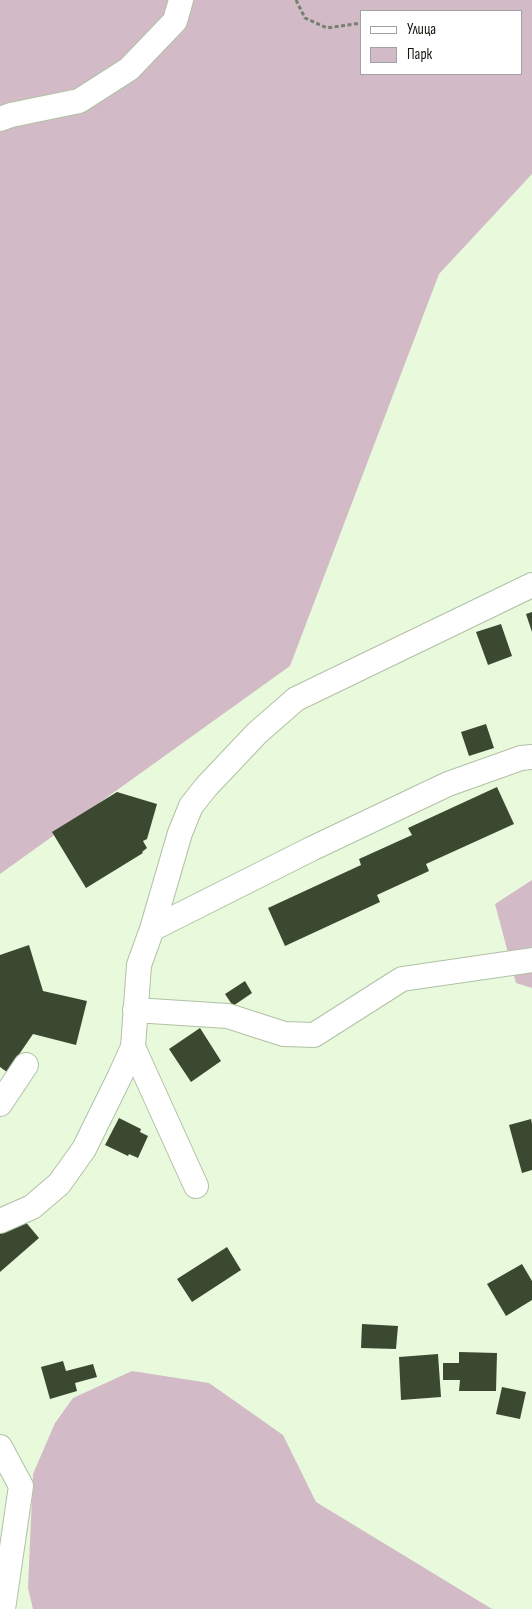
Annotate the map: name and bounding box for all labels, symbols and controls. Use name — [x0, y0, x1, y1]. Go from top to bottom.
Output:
legend — [360, 10, 522, 75]
text: Улица — [407, 20, 436, 39]
text: Парк — [407, 45, 432, 64]

